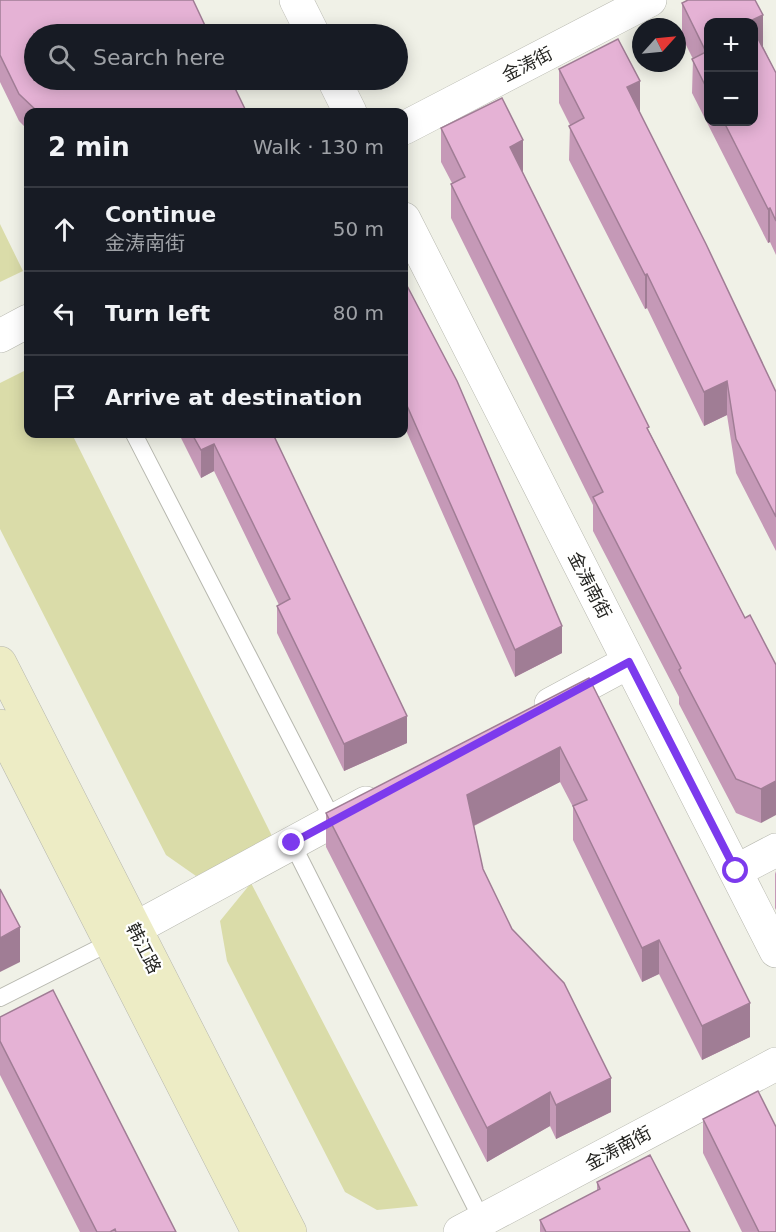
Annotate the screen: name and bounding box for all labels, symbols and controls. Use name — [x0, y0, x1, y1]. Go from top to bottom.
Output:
north arrow — [632, 18, 686, 72]
map controls — [704, 18, 758, 126]
button: + — [704, 18, 758, 72]
search box — [24, 24, 408, 90]
icon: search — [45, 41, 78, 74]
street label: 金涛街 — [498, 42, 556, 86]
text: Search here — [93, 45, 225, 70]
button: − — [704, 72, 758, 126]
text: 2 min — [48, 132, 130, 162]
text: Walk · 130 m — [253, 135, 384, 159]
text: Continue — [105, 202, 216, 227]
icon: ahead — [48, 213, 81, 246]
text: 50 m — [333, 217, 384, 241]
text: 金涛南街 — [105, 231, 185, 255]
icon: left — [48, 297, 81, 330]
text: Turn left — [105, 301, 210, 326]
text: 80 m — [333, 301, 384, 325]
icon: arrive — [48, 381, 81, 414]
text: Arrive at destination — [105, 385, 362, 410]
street label: 金涛南街 — [564, 548, 616, 622]
route end — [278, 829, 304, 855]
route start — [722, 857, 748, 883]
street label: 韩江路 — [122, 919, 166, 977]
street label: 金涛南街 — [581, 1122, 655, 1174]

